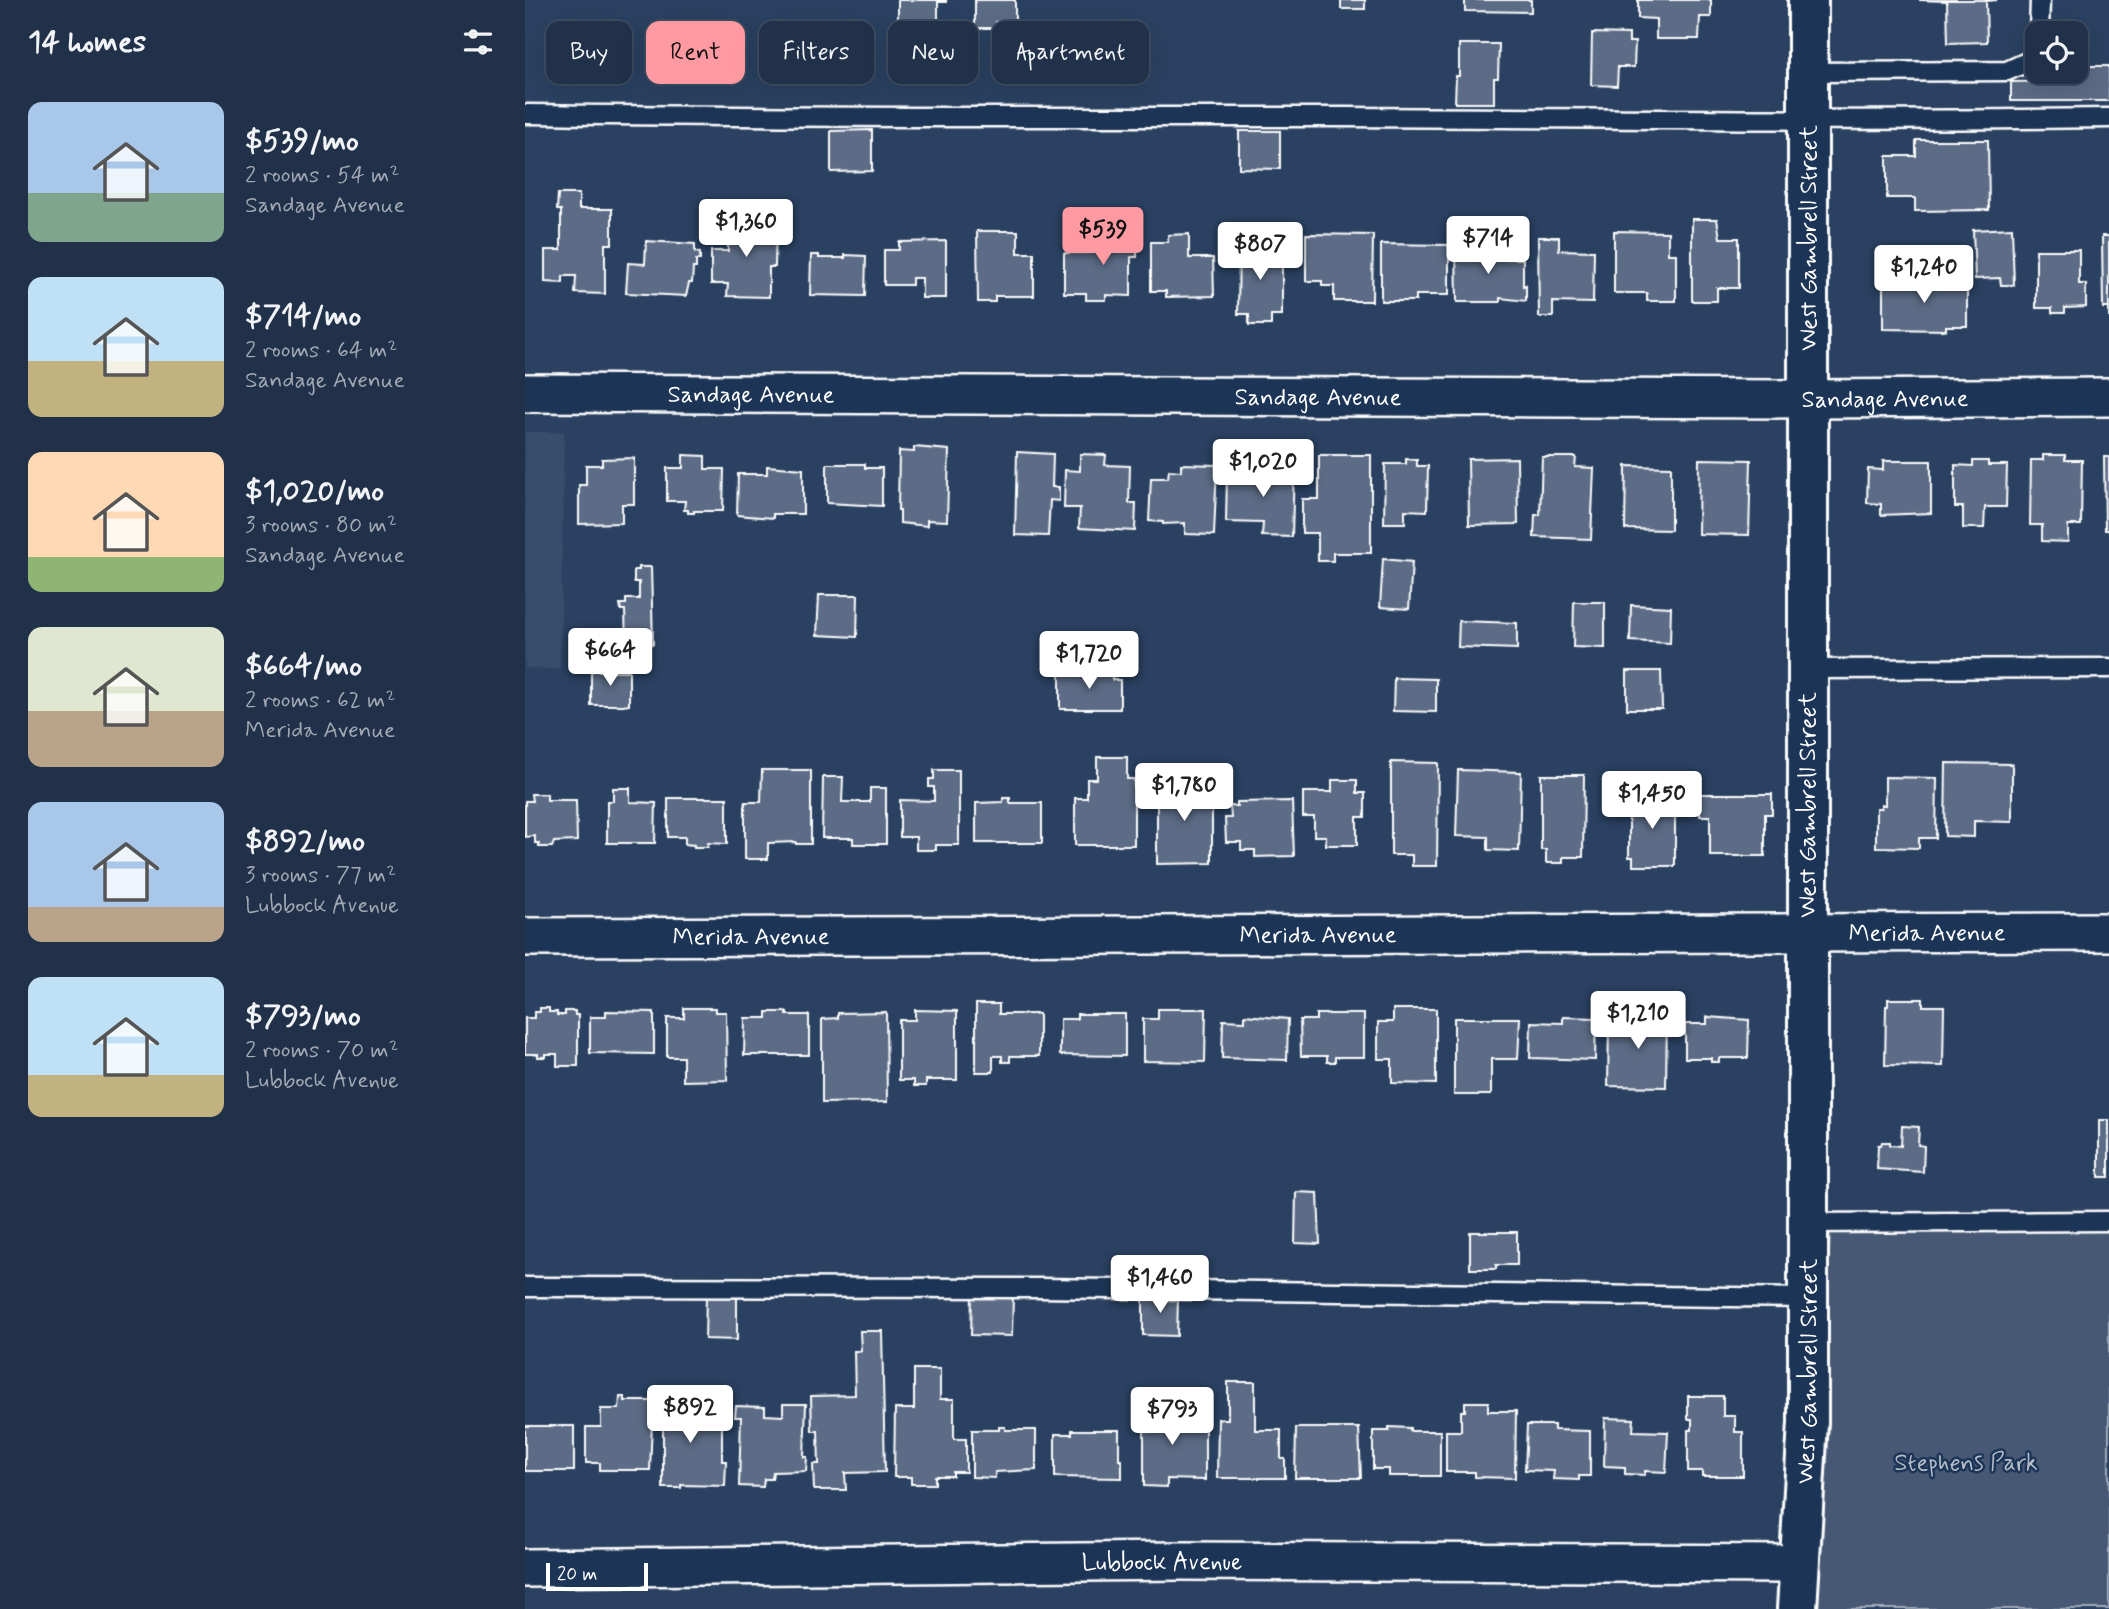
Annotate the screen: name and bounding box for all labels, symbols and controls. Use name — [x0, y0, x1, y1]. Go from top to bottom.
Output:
chip: Buy — [546, 21, 632, 84]
chip: Rent — [646, 21, 745, 84]
chip: Filters — [759, 21, 874, 84]
chip: New — [888, 21, 978, 84]
chip: Apartment — [992, 21, 1149, 84]
map controls — [2025, 21, 2088, 84]
button: locate — [2025, 21, 2088, 84]
text: 14 homes — [28, 23, 146, 62]
icon: filters — [459, 23, 497, 61]
text: $539/mo — [245, 122, 359, 161]
street label: West Gambrell Street — [1794, 125, 1825, 351]
icon: home — [84, 130, 168, 214]
text: 2 rooms · 54 m² — [245, 161, 399, 191]
text: Sandage Avenue — [245, 191, 405, 221]
pin: $1,360 — [689, 200, 803, 259]
text: $1,360 — [715, 207, 777, 237]
pin: $539 — [1062, 208, 1144, 267]
text: $539 — [1078, 215, 1128, 245]
pin: $714 — [1447, 216, 1529, 276]
pin: $807 — [1219, 222, 1301, 282]
text: $714 — [1463, 224, 1513, 254]
text: $807 — [1234, 230, 1286, 260]
pin: $1,240 — [1867, 246, 1981, 305]
text: $1,240 — [1890, 253, 1958, 283]
text: $714/mo — [245, 297, 361, 336]
icon: home — [84, 305, 168, 389]
text: 2 rooms · 64 m² — [245, 336, 397, 366]
text: Sandage Avenue — [245, 366, 405, 396]
street label: Sandage Avenue — [667, 380, 835, 411]
street label: Sandage Avenue — [1234, 382, 1402, 414]
street label: Sandage Avenue — [1801, 384, 1969, 416]
pin: $1,020 — [1206, 440, 1320, 499]
text: $1,020 — [1229, 447, 1297, 477]
text: $1,020/mo — [245, 472, 384, 511]
icon: home — [84, 480, 168, 564]
text: 3 rooms · 80 m² — [245, 511, 397, 541]
text: Sandage Avenue — [245, 541, 405, 571]
pin: $664 — [569, 628, 651, 688]
pin: $1,720 — [1032, 632, 1146, 691]
text: $664 — [584, 636, 636, 666]
text: $1,720 — [1056, 639, 1122, 669]
text: $664/mo — [245, 647, 362, 686]
icon: home — [84, 655, 168, 739]
text: 2 rooms · 62 m² — [245, 686, 396, 716]
street label: West Gambrell Street — [1793, 692, 1824, 918]
text: Merida Avenue — [245, 716, 395, 746]
pin: $1,780 — [1127, 764, 1241, 823]
text: $1,780 — [1151, 771, 1217, 801]
pin: $1,450 — [1595, 772, 1709, 831]
text: $1,450 — [1618, 779, 1686, 809]
text: $892/mo — [245, 822, 365, 861]
icon: home — [84, 830, 168, 914]
text: 3 rooms · 77 m² — [245, 861, 396, 891]
text: Lubbock Avenue — [245, 891, 399, 921]
street label: Merida Avenue — [1848, 918, 2006, 950]
street label: Merida Avenue — [1239, 920, 1397, 952]
street label: Merida Avenue — [672, 922, 830, 954]
pin: $1,210 — [1581, 992, 1695, 1051]
text: $793/mo — [245, 997, 361, 1036]
text: $1,210 — [1607, 999, 1669, 1029]
icon: home — [84, 1005, 168, 1089]
text: 2 rooms · 70 m² — [245, 1036, 399, 1066]
text: Lubbock Avenue — [245, 1066, 399, 1096]
pin: $1,460 — [1103, 1256, 1217, 1315]
street label: West Gambrell Street — [1790, 1259, 1825, 1485]
text: $1,460 — [1127, 1263, 1193, 1293]
pin: $892 — [649, 1386, 731, 1445]
pin: $793 — [1131, 1388, 1213, 1447]
text: $892 — [663, 1393, 717, 1423]
text: $793 — [1147, 1395, 1197, 1425]
park label: Stephens Park — [1894, 1448, 2038, 1479]
street label: Lubbock Avenue — [1081, 1547, 1242, 1579]
scale bar — [546, 1560, 647, 1592]
text: 20 m — [557, 1562, 597, 1587]

